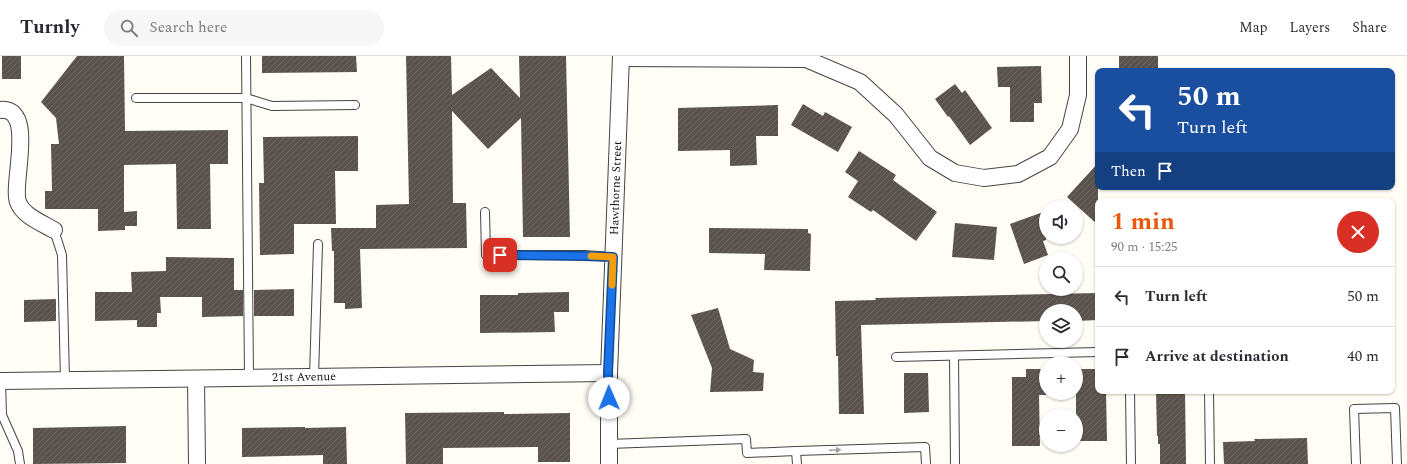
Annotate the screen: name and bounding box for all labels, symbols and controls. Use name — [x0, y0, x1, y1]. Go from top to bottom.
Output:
search box — [104, 10, 384, 46]
text: Turnly — [20, 13, 80, 42]
text: Search here — [150, 16, 227, 39]
icon: search — [118, 17, 140, 39]
text: Map — [1239, 17, 1268, 38]
text: Layers — [1290, 17, 1330, 38]
text: Share — [1352, 17, 1387, 38]
text: 50 m — [1177, 75, 1241, 118]
icon: left — [1111, 84, 1163, 136]
text: Turn left — [1177, 114, 1248, 141]
street label: Hawthorne Street — [605, 141, 627, 235]
text: Then — [1111, 160, 1146, 183]
icon: arrive — [1154, 160, 1176, 182]
map controls — [1039, 200, 1083, 452]
button: sound — [1039, 200, 1083, 244]
text: 1 min — [1111, 204, 1175, 240]
button: close — [1337, 211, 1379, 253]
text: 90 m · 15:25 — [1111, 237, 1177, 257]
pin — [483, 238, 517, 272]
icon: arrive — [489, 244, 511, 266]
button: search — [1039, 252, 1083, 296]
text: Turn left — [1145, 285, 1207, 308]
text: 50 m — [1347, 285, 1379, 308]
icon: left — [1111, 286, 1133, 308]
button: layers — [1039, 304, 1083, 348]
text: Arrive at destination — [1145, 345, 1289, 368]
text: 40 m — [1347, 345, 1379, 368]
icon: arrive — [1111, 346, 1133, 368]
button: + — [1039, 356, 1083, 400]
street label: 21st Avenue — [272, 367, 336, 387]
position arrow — [588, 377, 630, 419]
button: − — [1039, 408, 1083, 452]
one-way arrow — [829, 447, 842, 453]

